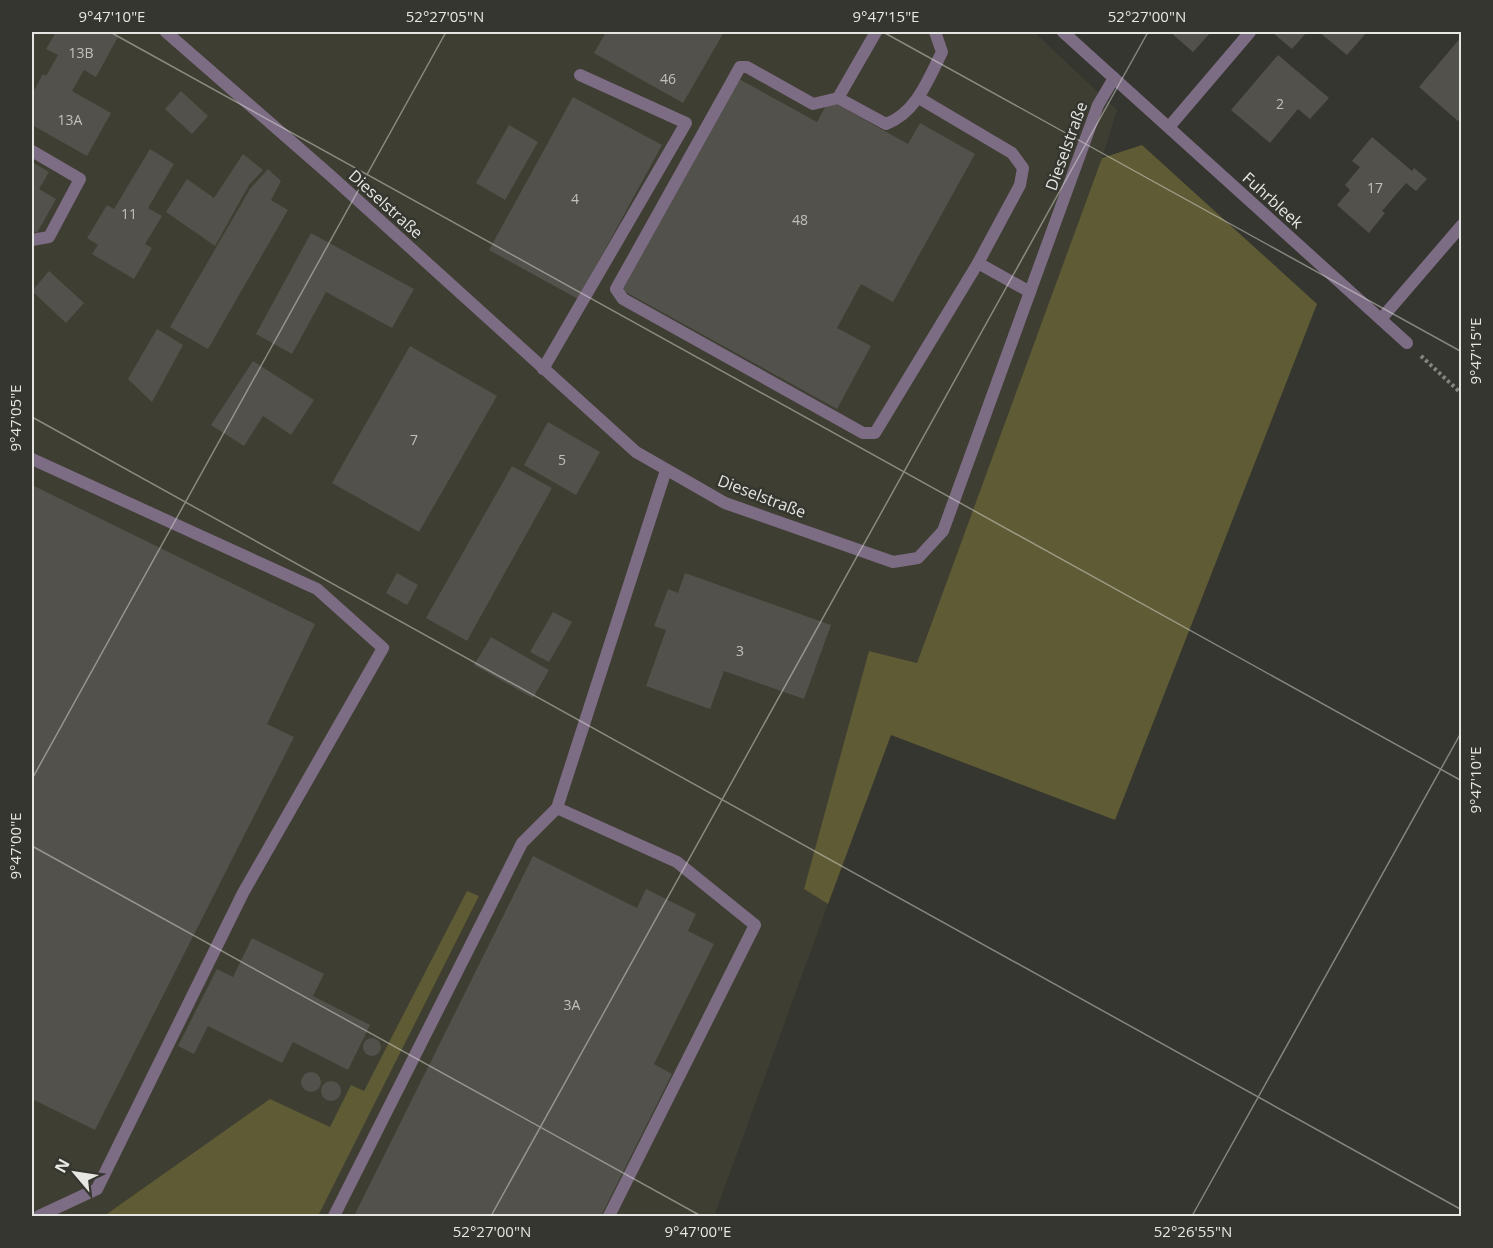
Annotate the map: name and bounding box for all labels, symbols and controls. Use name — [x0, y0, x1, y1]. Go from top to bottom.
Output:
text: 9°47'10"E — [79, 6, 145, 26]
text: 52°27'05"N — [406, 6, 484, 26]
text: 9°47'15"E — [853, 6, 919, 26]
text: 52°27'00"N — [1108, 6, 1186, 26]
house number: 13B — [68, 43, 94, 62]
house number: 46 — [660, 69, 676, 88]
house number: 2 — [1276, 94, 1284, 113]
street label: Dieselstraße — [1040, 99, 1092, 193]
house number: 13A — [58, 110, 83, 129]
street label: Dieselstraße — [344, 165, 428, 243]
street label: Fuhrbleek — [1238, 167, 1309, 234]
house number: 17 — [1367, 178, 1383, 197]
house number: 4 — [571, 189, 579, 208]
house number: 11 — [121, 204, 137, 223]
house number: 48 — [792, 210, 808, 229]
text: 9°47'15"E — [1465, 318, 1485, 384]
text: 9°47'05"E — [5, 385, 25, 451]
house number: 7 — [410, 430, 418, 449]
house number: 5 — [558, 450, 566, 469]
street label: Dieselstraße — [715, 469, 809, 523]
house number: 3 — [736, 641, 744, 660]
text: 9°47'10"E — [1465, 747, 1485, 813]
text: 9°47'00"E — [5, 813, 25, 879]
house number: 3A — [564, 995, 581, 1014]
north arrow — [45, 1143, 105, 1203]
text: N — [49, 1155, 75, 1177]
text: 52°27'00"N — [453, 1221, 531, 1241]
text: 9°47'00"E — [665, 1221, 731, 1241]
text: 52°26'55"N — [1154, 1221, 1232, 1241]

